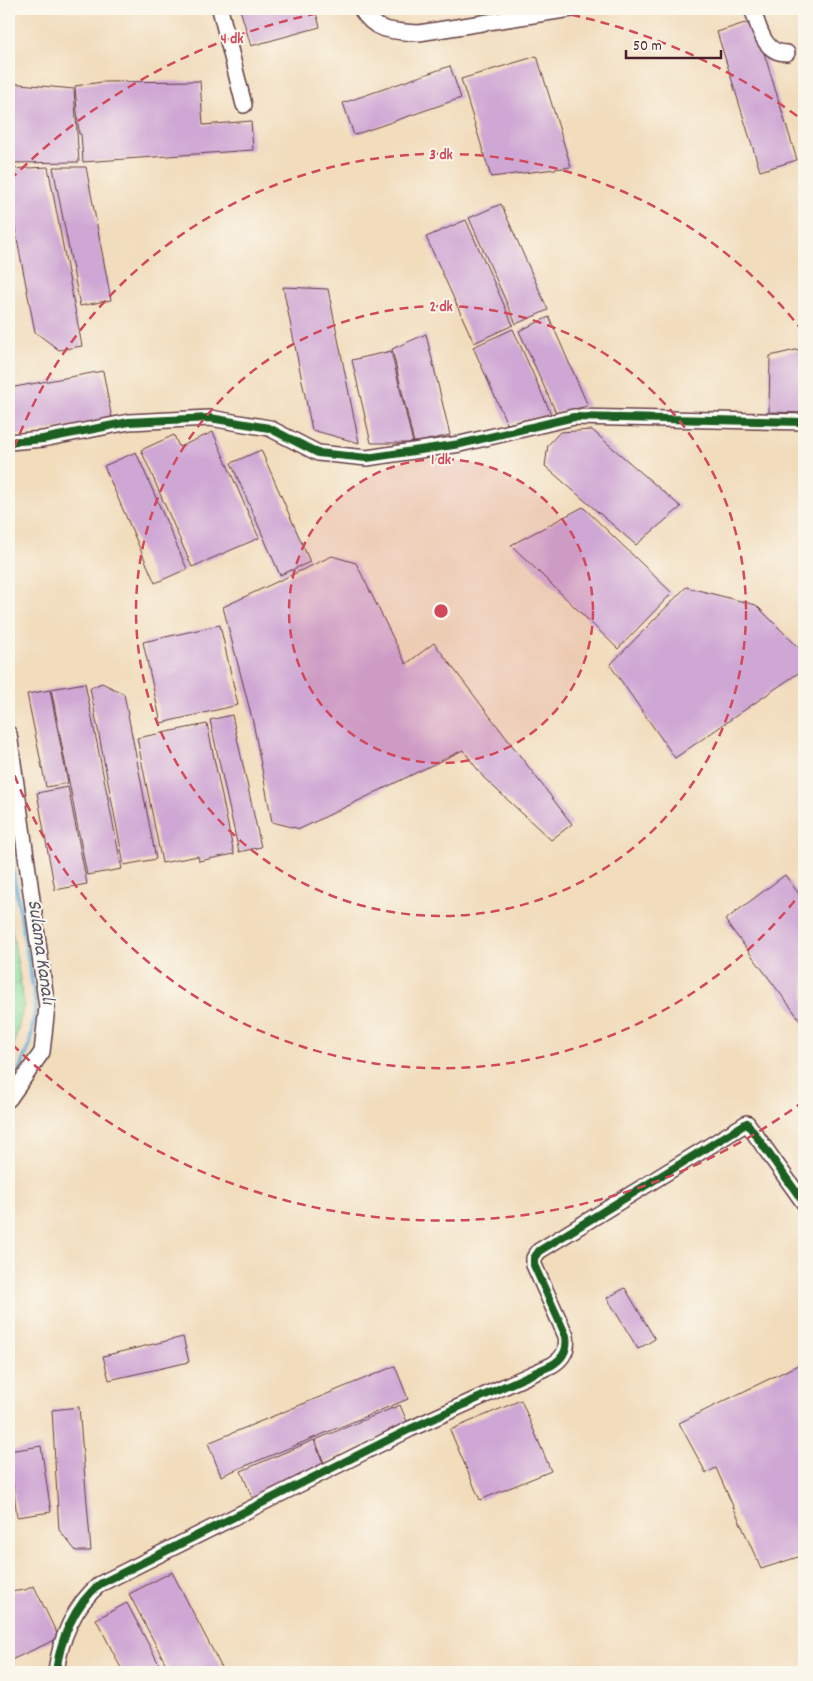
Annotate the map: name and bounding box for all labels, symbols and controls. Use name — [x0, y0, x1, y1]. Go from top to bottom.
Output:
scale bar — [626, 28, 720, 60]
text: 4 dk — [221, 29, 243, 51]
text: 50 m — [633, 36, 662, 58]
text: 3 dk — [429, 145, 453, 167]
text: 2 dk — [429, 297, 453, 319]
text: 1 dk — [431, 450, 451, 472]
centre of rings — [432, 602, 450, 620]
water label: Sulama Kanalı — [19, 898, 61, 1007]

